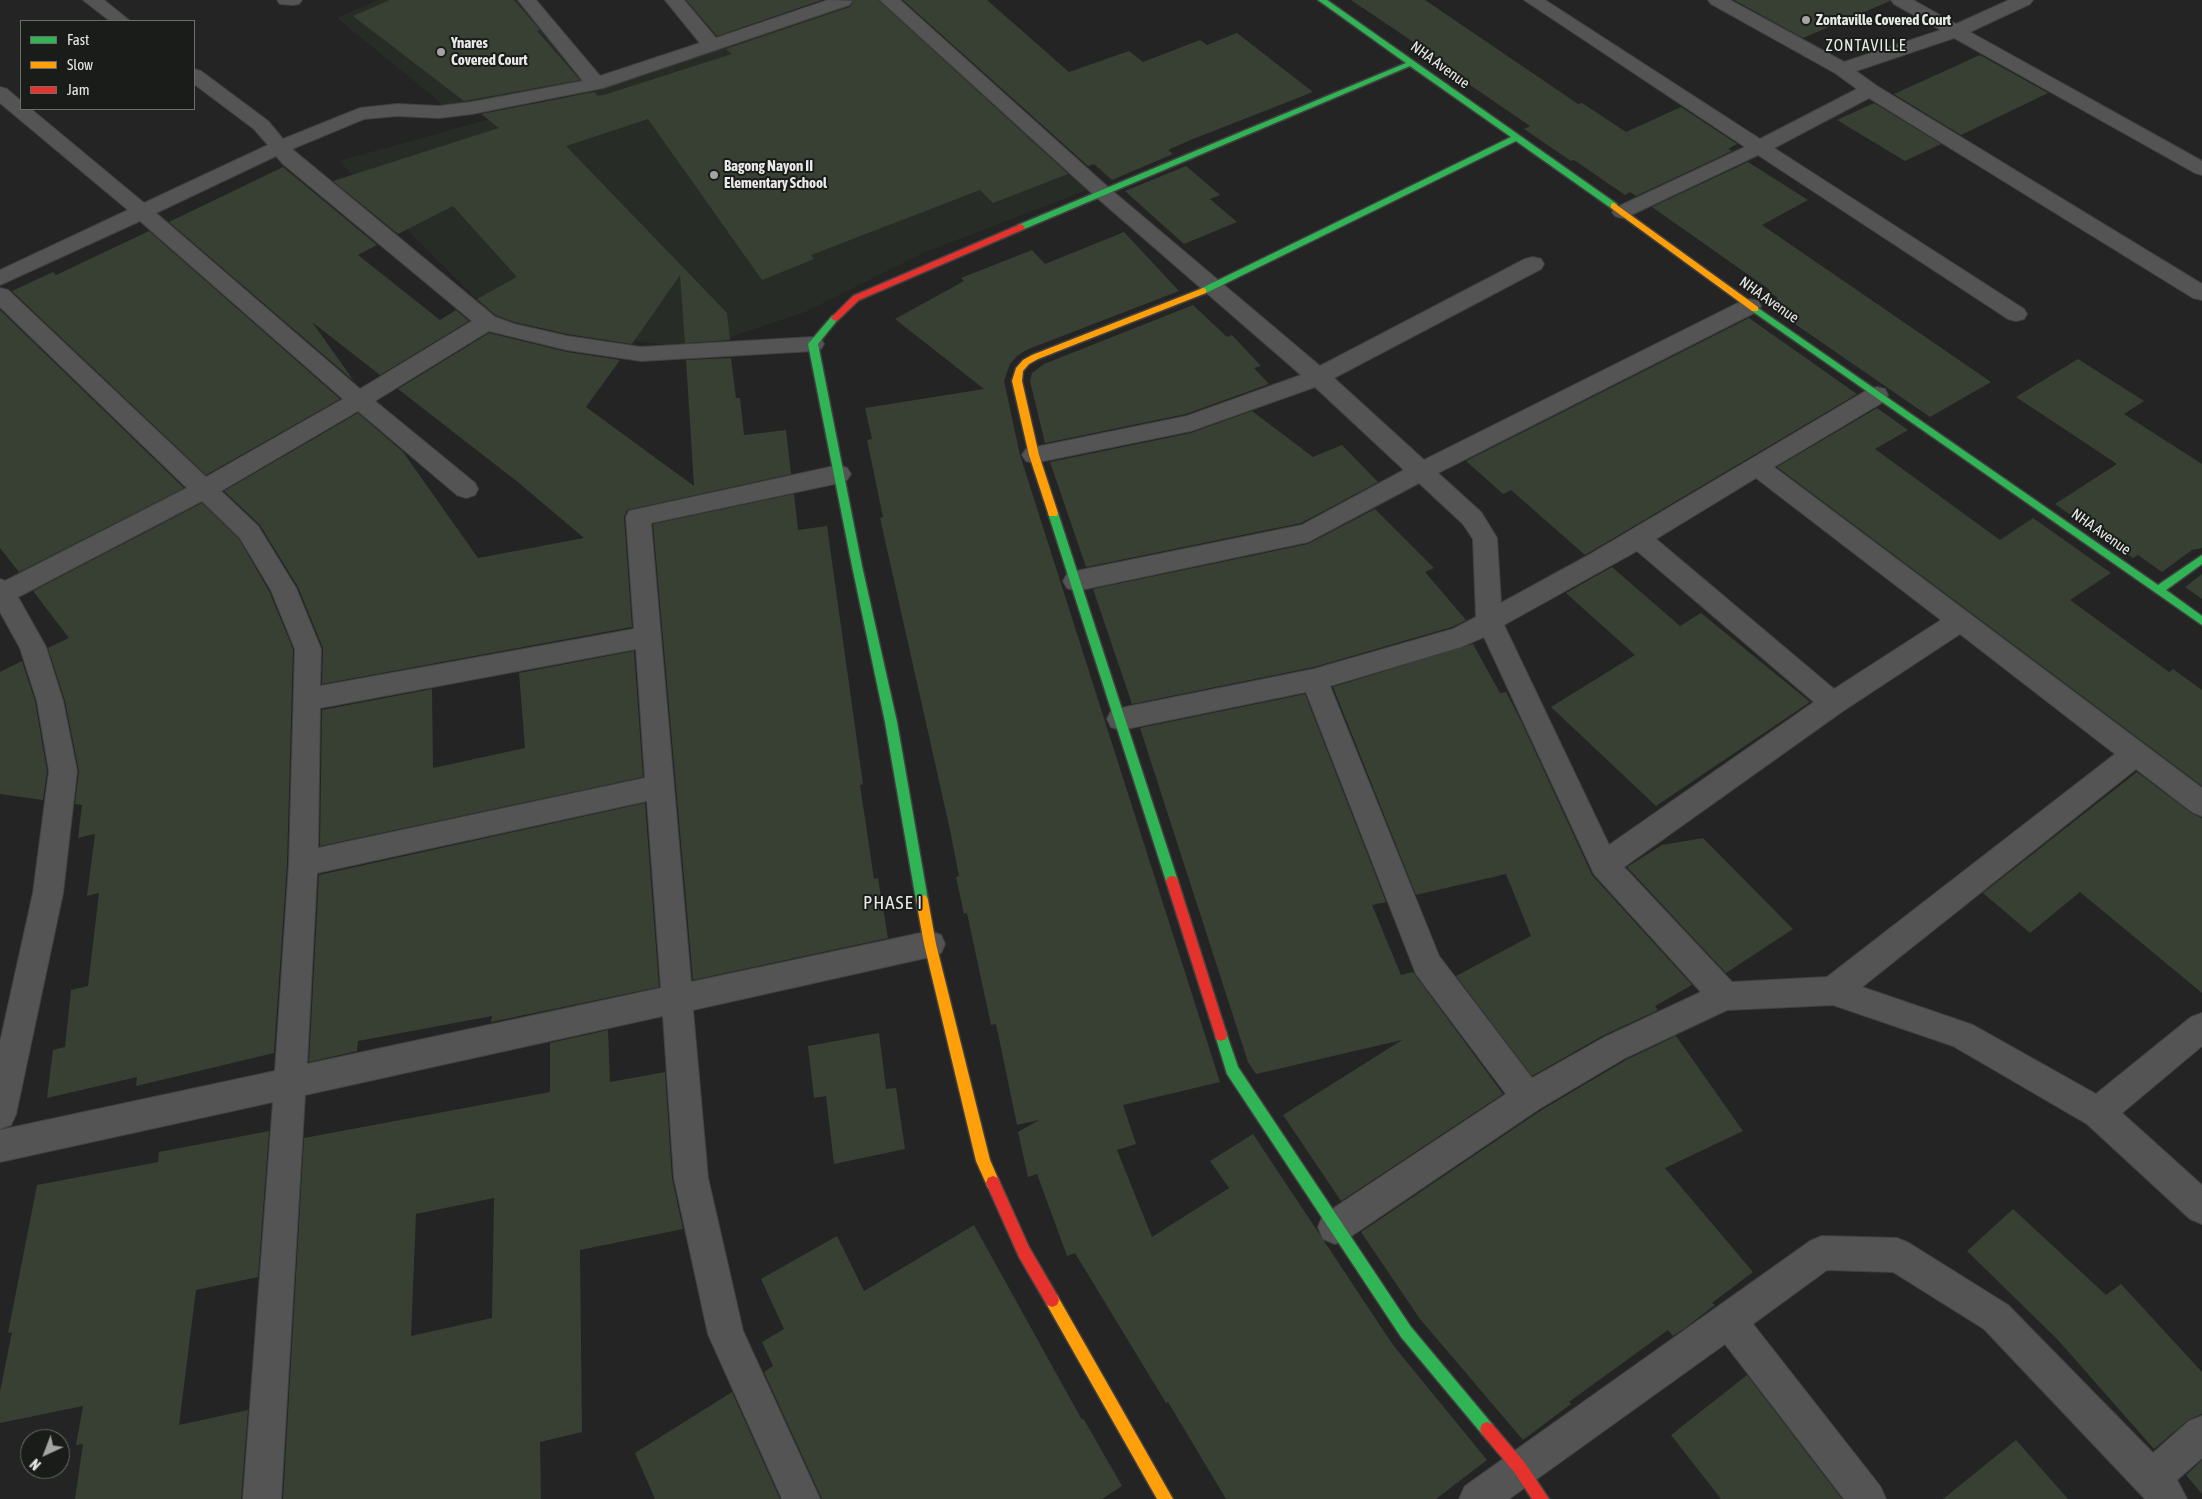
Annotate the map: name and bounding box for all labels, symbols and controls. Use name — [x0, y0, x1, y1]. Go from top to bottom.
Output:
place label: Zontaville Covered Court — [1816, 11, 1951, 29]
marker: Zontaville Covered Court — [1800, 14, 1812, 26]
legend — [20, 20, 195, 110]
text: Fast — [67, 31, 89, 48]
place label: Ynares Covered Court — [451, 34, 527, 69]
district label: ZONTAVILLE — [1824, 36, 1908, 56]
street label: NHA Avenue — [1407, 38, 1473, 92]
marker: Ynares Covered Court — [435, 46, 447, 58]
text: Slow — [67, 56, 93, 73]
text: Jam — [67, 81, 90, 98]
place label: Bagong Nayon II Elementary School — [724, 157, 827, 192]
marker: Bagong Nayon II Elementary School — [708, 169, 720, 181]
street label: NHA Avenue — [1736, 273, 1802, 327]
street label: NHA Avenue — [2068, 505, 2134, 559]
district label: PHASE I — [862, 892, 924, 914]
north arrow — [20, 1429, 70, 1479]
text: N — [27, 1456, 44, 1473]

